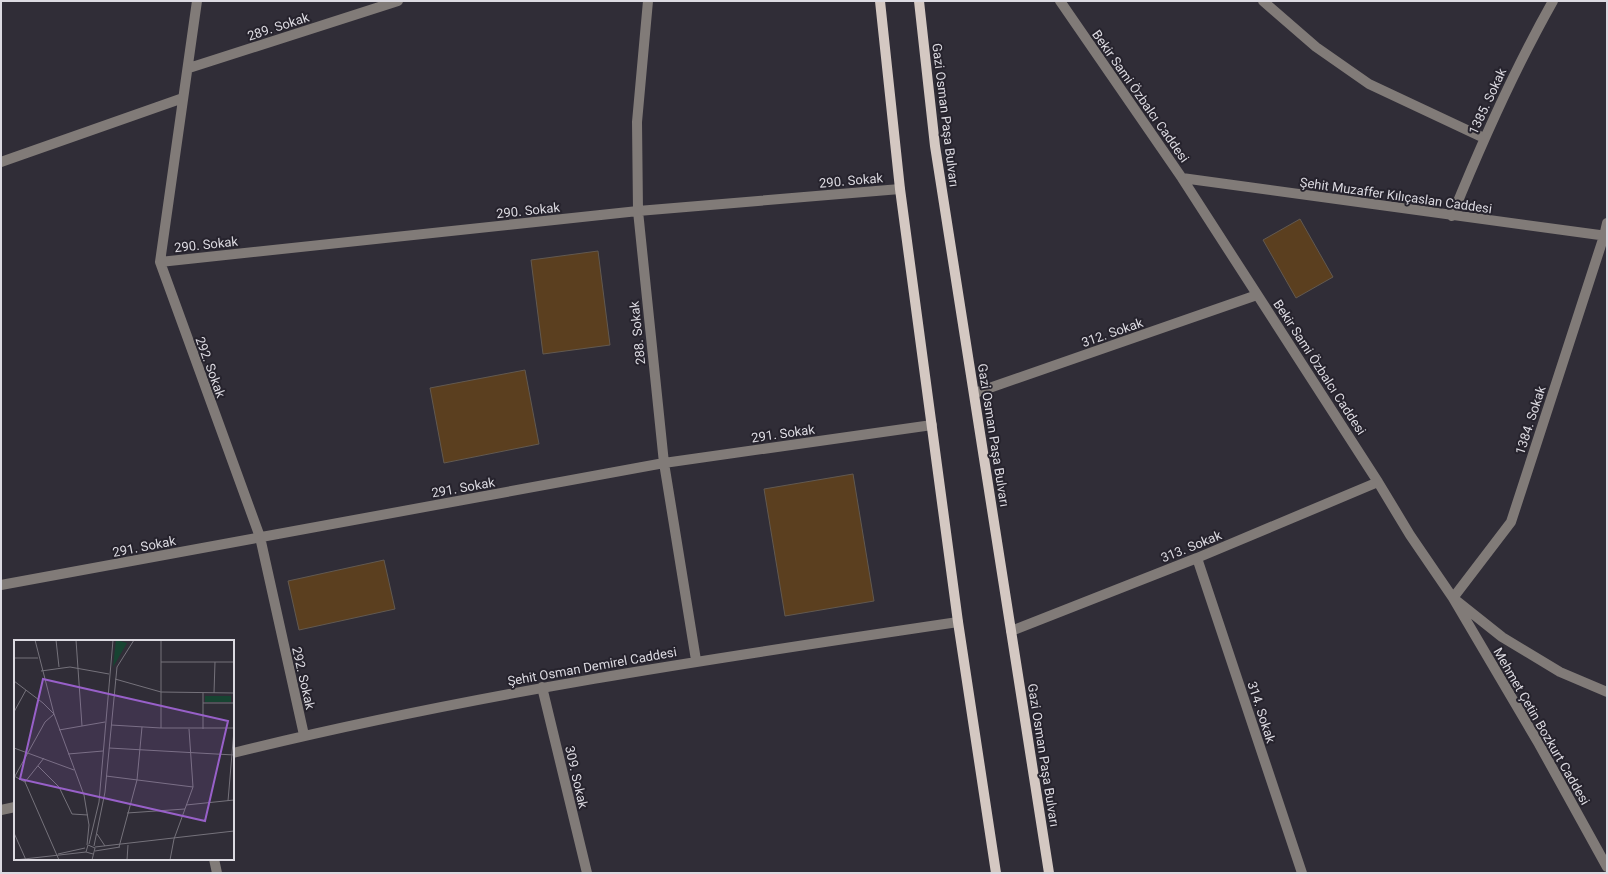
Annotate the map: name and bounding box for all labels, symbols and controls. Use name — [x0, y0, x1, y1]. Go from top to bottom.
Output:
street label: 289. Sokak — [245, 9, 311, 43]
street label: Bekir Sami Özbalcı Caddesi — [1089, 27, 1192, 165]
street label: Gazi Osman Paşa Bulvarı — [929, 42, 962, 188]
street label: 1385. Sokak — [1466, 65, 1509, 137]
street label: 290. Sokak — [819, 170, 884, 191]
street label: Şehit Muzaffer Kılıçaslan Caddesi — [1299, 175, 1493, 216]
street label: 290. Sokak — [495, 200, 561, 221]
street label: 290. Sokak — [173, 234, 239, 255]
street label: Bekir Sami Özbalcı Caddesi — [1270, 297, 1369, 438]
street label: 288. Sokak — [627, 300, 648, 366]
street label: 312. Sokak — [1079, 315, 1145, 350]
street label: 292. Sokak — [193, 335, 229, 400]
street label: Gazi Osman Paşa Bulvarı — [975, 362, 1012, 508]
street label: 1384. Sokak — [1512, 384, 1549, 456]
street label: 291. Sokak — [750, 422, 816, 445]
street label: 291. Sokak — [430, 474, 496, 500]
street label: 313. Sokak — [1159, 527, 1224, 565]
street label: 291. Sokak — [111, 533, 177, 560]
inset map — [14, 640, 234, 860]
street label: Şehit Osman Demirel Caddesi — [506, 644, 678, 689]
street label: 292. Sokak — [289, 645, 318, 711]
street label: Mehmet Çetin Bozkurt Caddesi — [1490, 645, 1593, 808]
street label: 314. Sokak — [1245, 679, 1279, 745]
street label: Gazi Osman Paşa Bulvarı — [1025, 682, 1062, 828]
street label: 309. Sokak — [562, 744, 591, 810]

